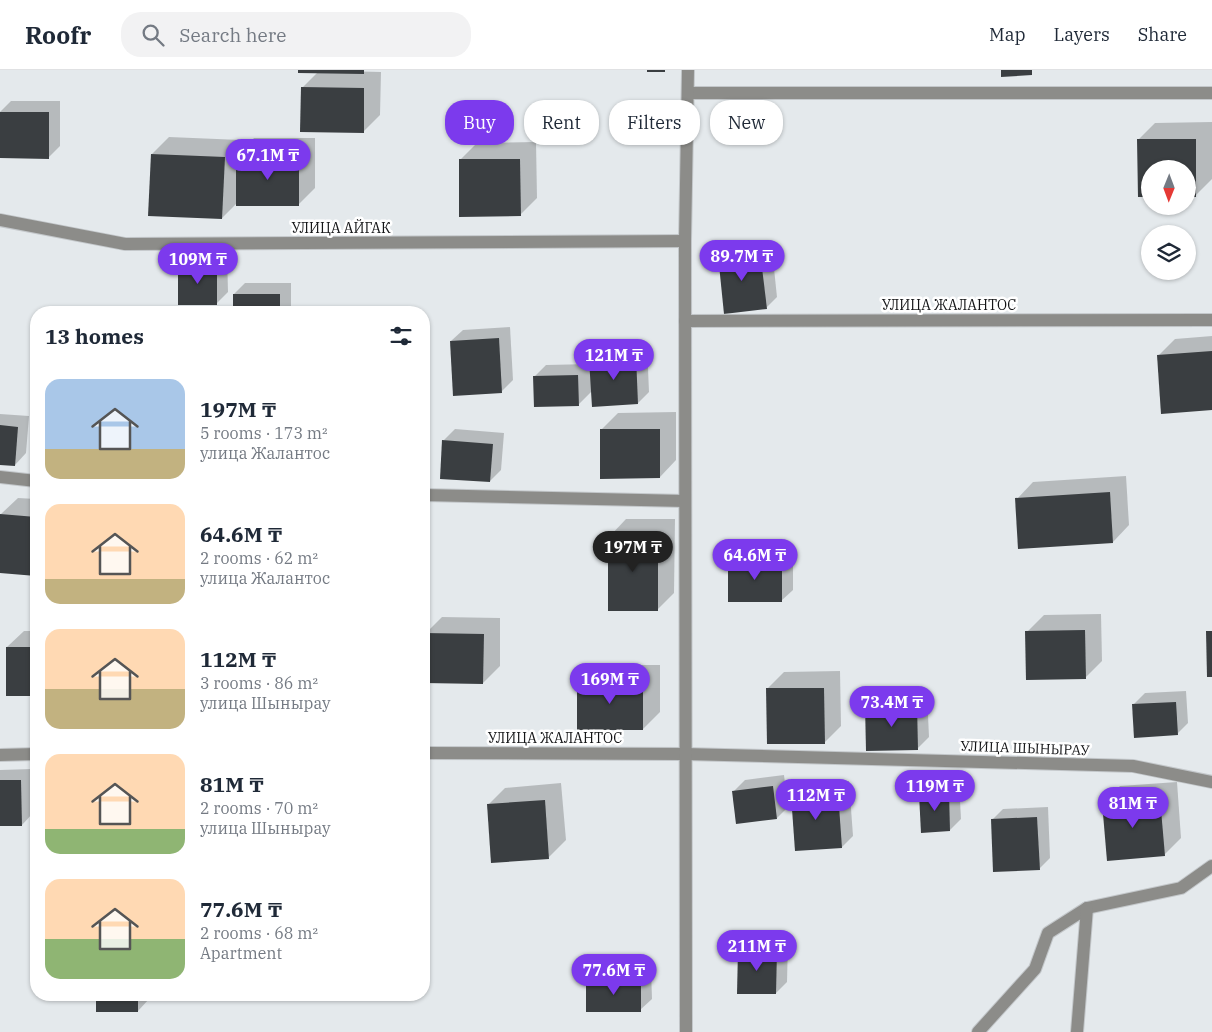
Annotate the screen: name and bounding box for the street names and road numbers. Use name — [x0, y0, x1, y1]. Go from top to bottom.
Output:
street label: УЛИЦА АЙГАК — [291, 219, 391, 237]
street label: УЛИЦА ЖАЛАНТОС — [882, 296, 1016, 314]
street label: УЛИЦА ЖАЛАНТОС — [488, 729, 622, 747]
street label: УЛИЦА ШЫНЫРАУ — [960, 737, 1091, 759]

